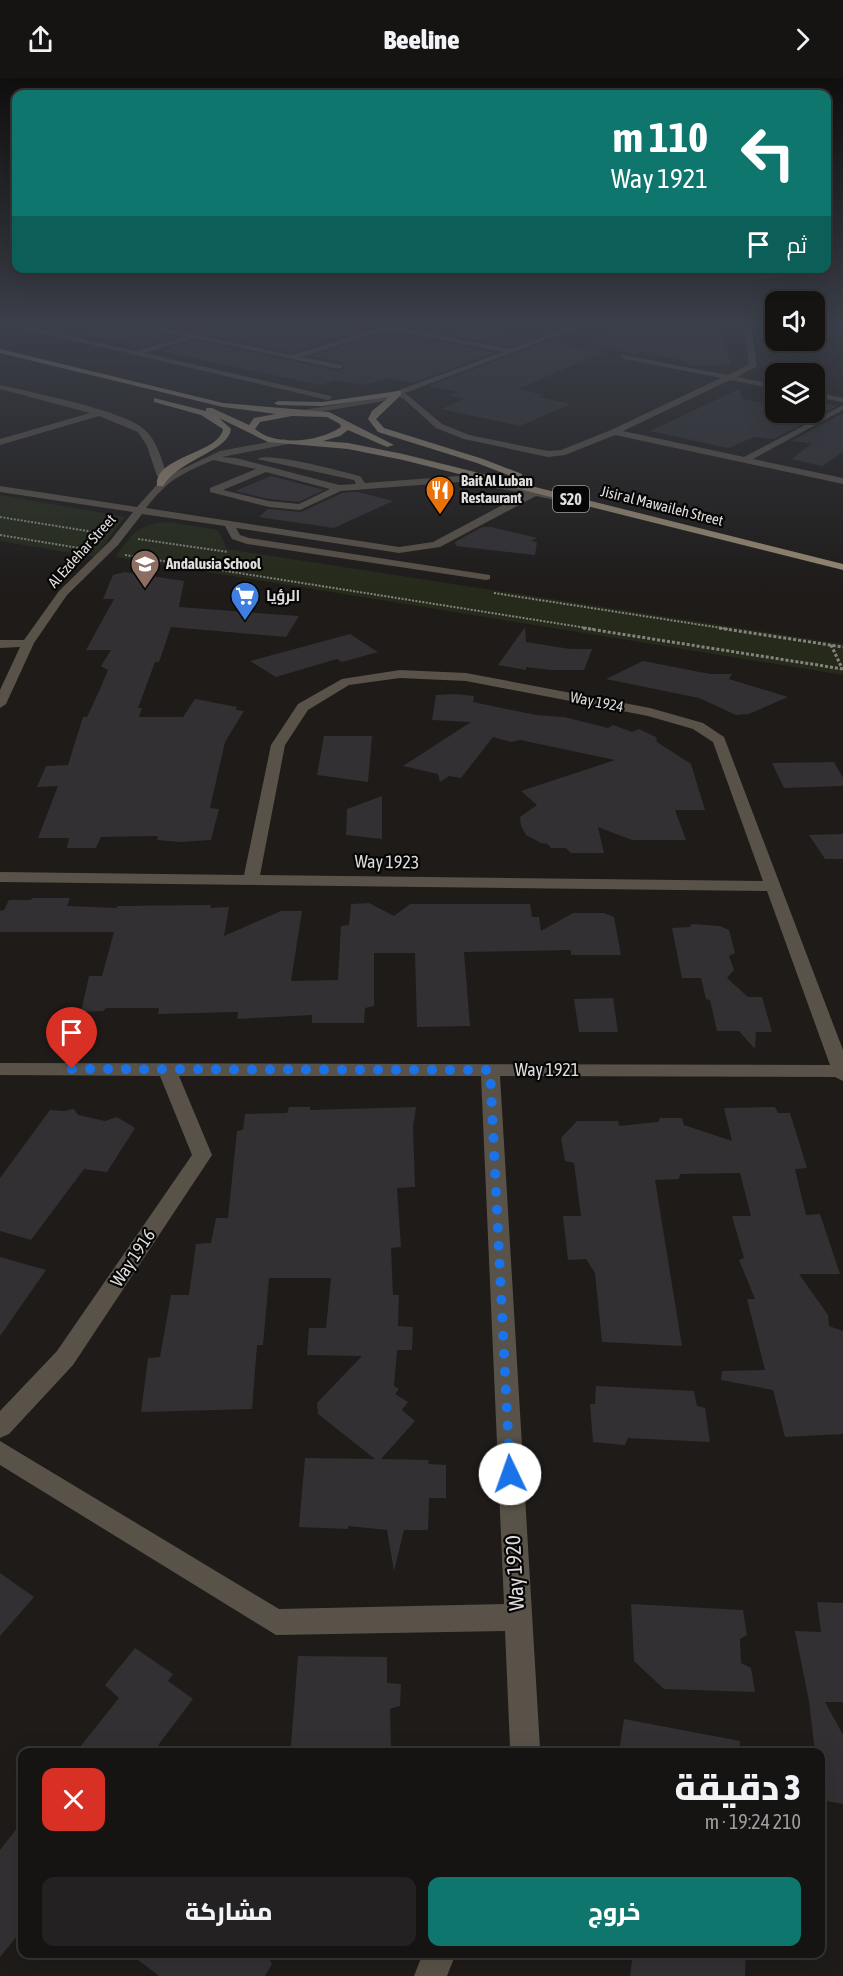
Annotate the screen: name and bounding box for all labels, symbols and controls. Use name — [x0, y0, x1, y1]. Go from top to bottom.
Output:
icon: share — [24, 23, 57, 56]
icon: forward — [786, 23, 819, 56]
text: Beeline — [384, 24, 459, 55]
text: 110 m — [613, 113, 708, 161]
icon: left — [729, 114, 807, 192]
text: Way 1921 — [611, 163, 708, 194]
icon: arrive — [742, 228, 775, 261]
text: ثم — [787, 232, 807, 258]
map controls — [765, 291, 825, 423]
button: sound — [765, 291, 825, 351]
button: layers — [765, 363, 825, 423]
place label: Bait Al Luban Restaurant — [461, 472, 533, 506]
restaurant icon: Bait Al Luban Restaurant — [424, 474, 456, 516]
street label: Jisir al Mawaileh Street — [599, 482, 725, 529]
road number: S20 — [553, 486, 589, 512]
street label: Al Ezdehar Street — [44, 511, 119, 591]
school or university icon: Andalusia School — [129, 548, 161, 590]
place label: Andalusia School — [165, 555, 262, 572]
supermarket icon: الرؤيا — [229, 580, 261, 622]
place label: الرؤيا — [266, 587, 300, 605]
street label: Way 1924 — [569, 688, 625, 715]
street label: Way 1923 — [355, 850, 419, 873]
pin — [46, 1007, 97, 1069]
icon: arrive — [55, 1016, 88, 1049]
street label: Way 1921 — [515, 1059, 579, 1080]
street label: Way 1916 — [106, 1225, 159, 1290]
position arrow — [478, 1442, 542, 1506]
street label: Way 1920 — [500, 1535, 528, 1611]
text: 3 دقيقة — [675, 1766, 801, 1808]
button: close — [42, 1768, 105, 1831]
text: 210 m · 19:24 — [705, 1810, 801, 1833]
button: مشاركة — [42, 1877, 416, 1946]
button: خروج — [428, 1877, 801, 1946]

